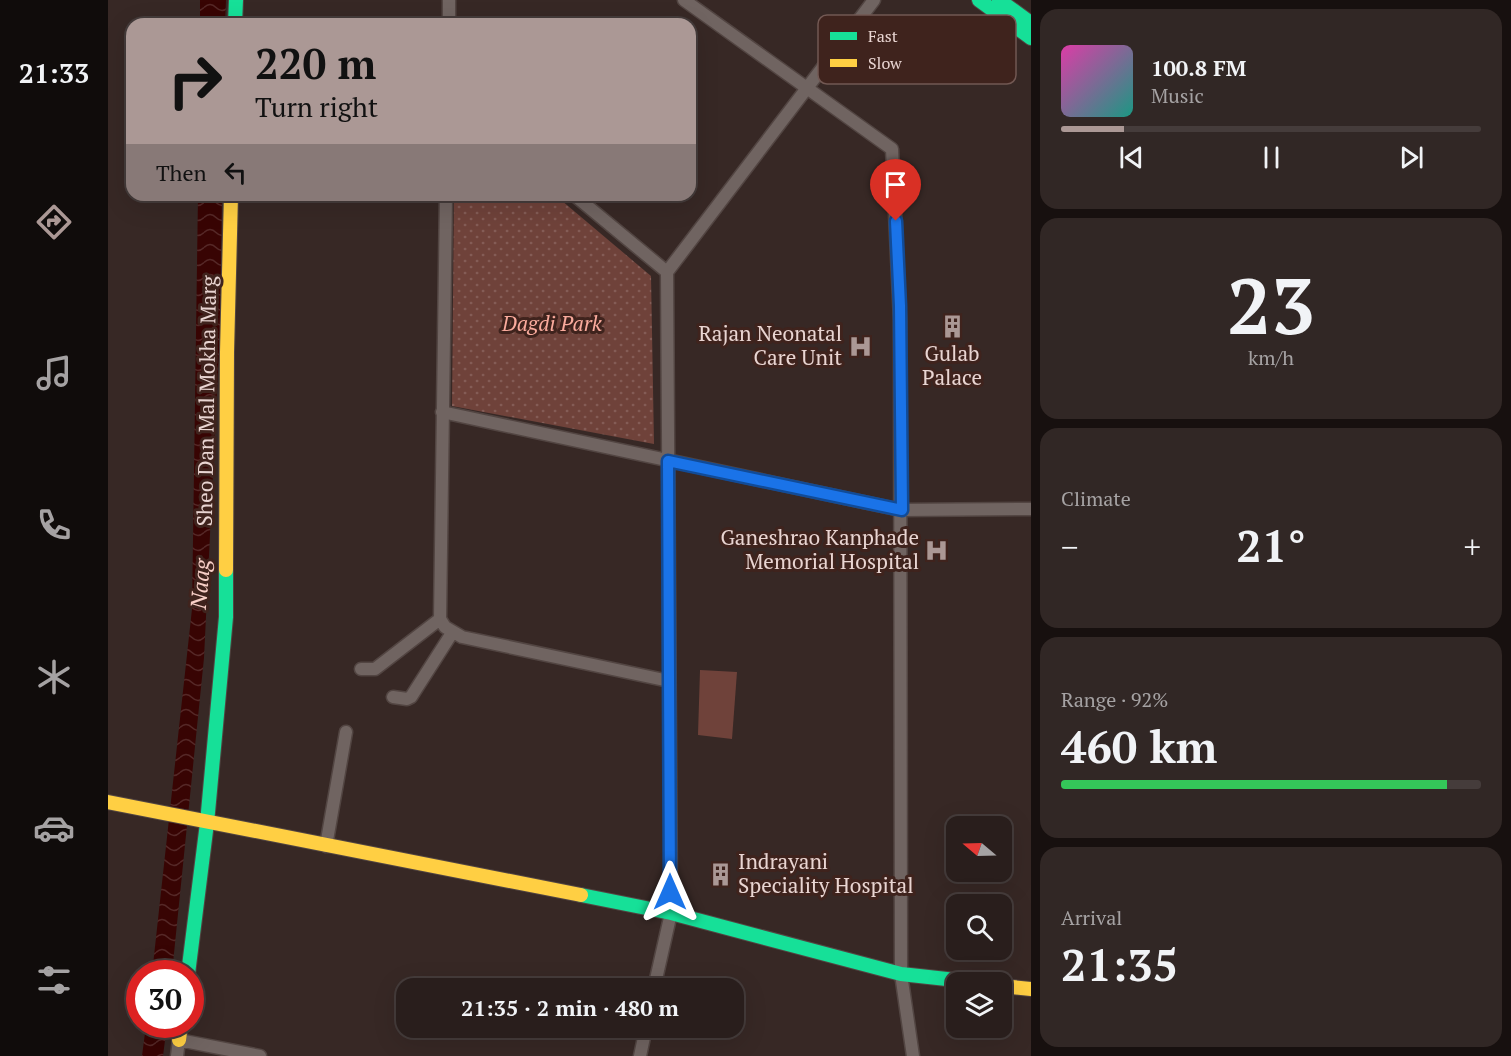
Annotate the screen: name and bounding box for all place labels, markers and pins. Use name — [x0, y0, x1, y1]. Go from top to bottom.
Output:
pin — [870, 159, 921, 221]
building icon: Gulab Palace — [939, 313, 965, 339]
place label: Rajan Neonatal Care Unit — [698, 319, 842, 371]
hospital icon: Rajan Neonatal Care Unit — [847, 333, 873, 359]
place label: Gulab Palace — [922, 339, 982, 391]
place label: Ganeshrao Kanphade Memorial Hospital — [720, 523, 919, 575]
hospital icon: Ganeshrao Kanphade Memorial Hospital — [924, 537, 950, 563]
place label: Indrayani Speciality Hospital — [738, 847, 913, 899]
building icon: Indrayani Speciality Hospital — [707, 861, 733, 887]

